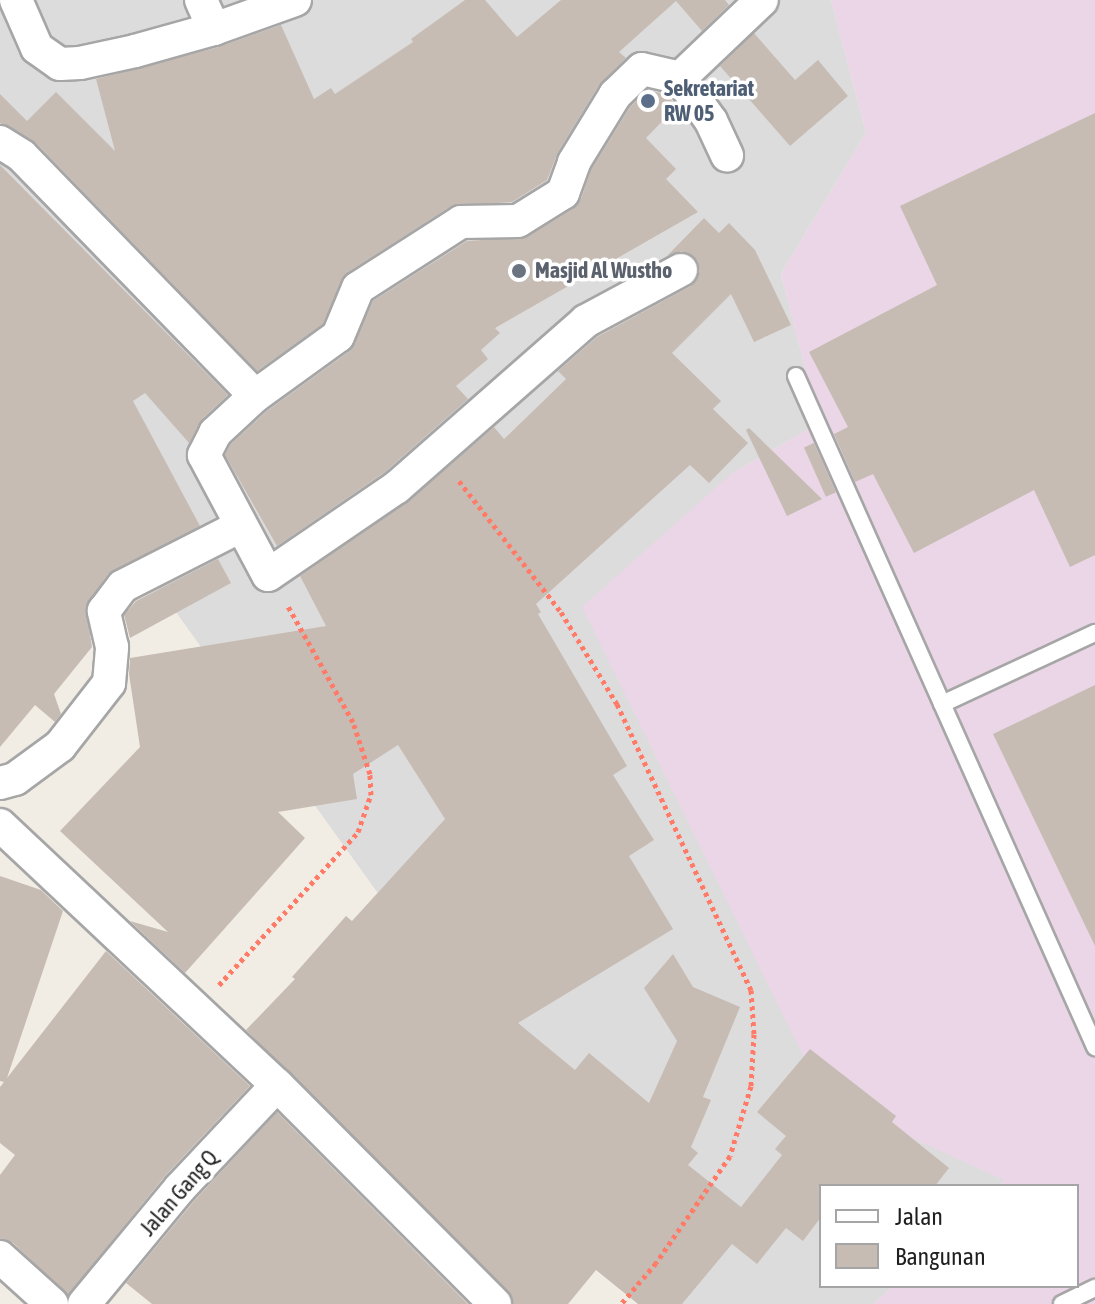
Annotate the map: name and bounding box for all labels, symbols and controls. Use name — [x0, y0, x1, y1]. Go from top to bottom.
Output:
place label: Sekretariat RW 05 — [664, 75, 754, 126]
marker: Sekretariat RW 05 — [639, 92, 657, 110]
place label: Masjid Al Wustho — [535, 258, 672, 284]
marker: Masjid Al Wustho — [510, 262, 528, 280]
street label: Jalan Gang Q — [135, 1145, 223, 1241]
legend — [819, 1184, 1079, 1288]
text: Jalan — [895, 1203, 943, 1230]
text: Bangunan — [895, 1243, 986, 1270]

